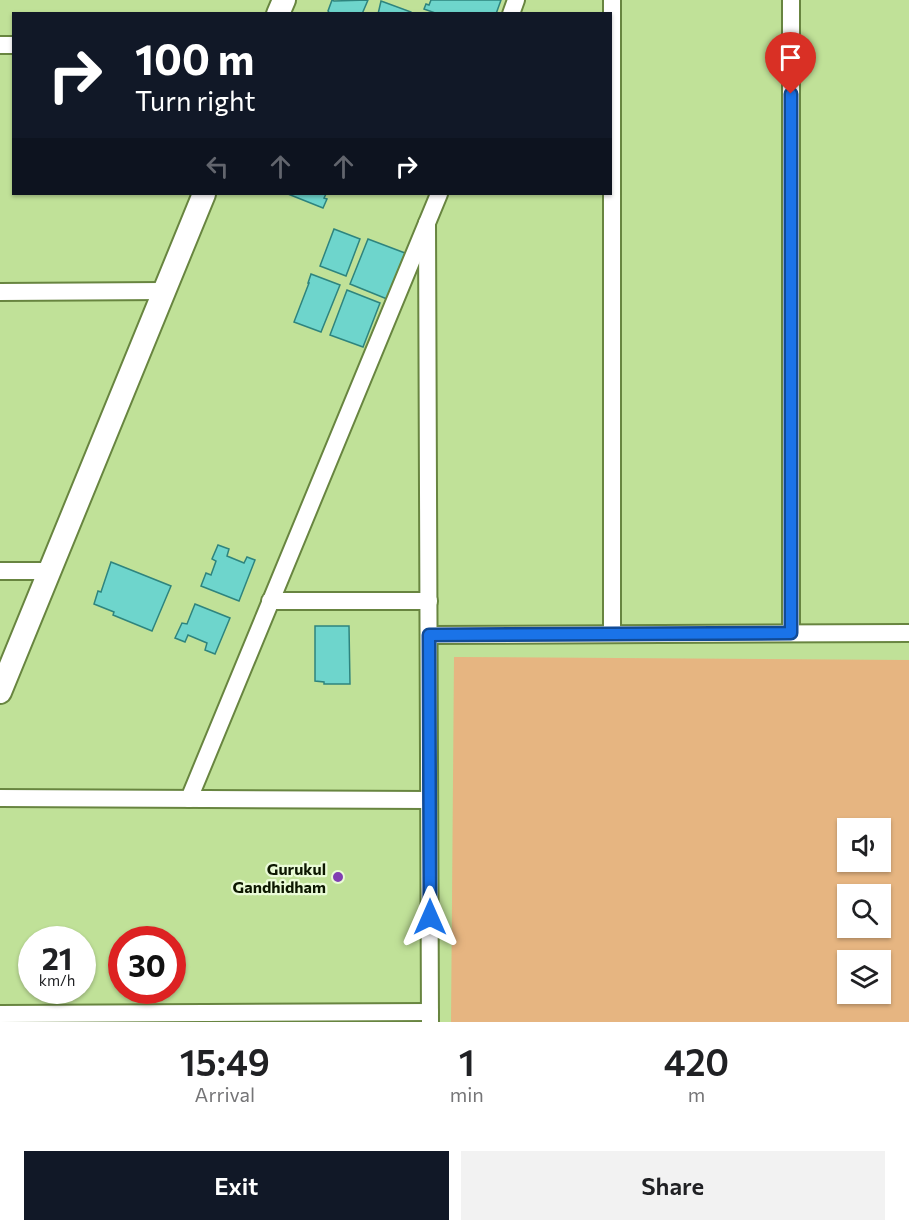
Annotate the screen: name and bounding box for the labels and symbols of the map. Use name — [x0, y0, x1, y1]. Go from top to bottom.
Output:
pin — [765, 32, 816, 94]
place label: Gurukul Gandhidham — [233, 859, 326, 896]
marker: Gurukul Gandhidham — [331, 870, 345, 884]
position arrow — [398, 885, 462, 949]
speed limit sign: 30 — [108, 926, 186, 1004]

